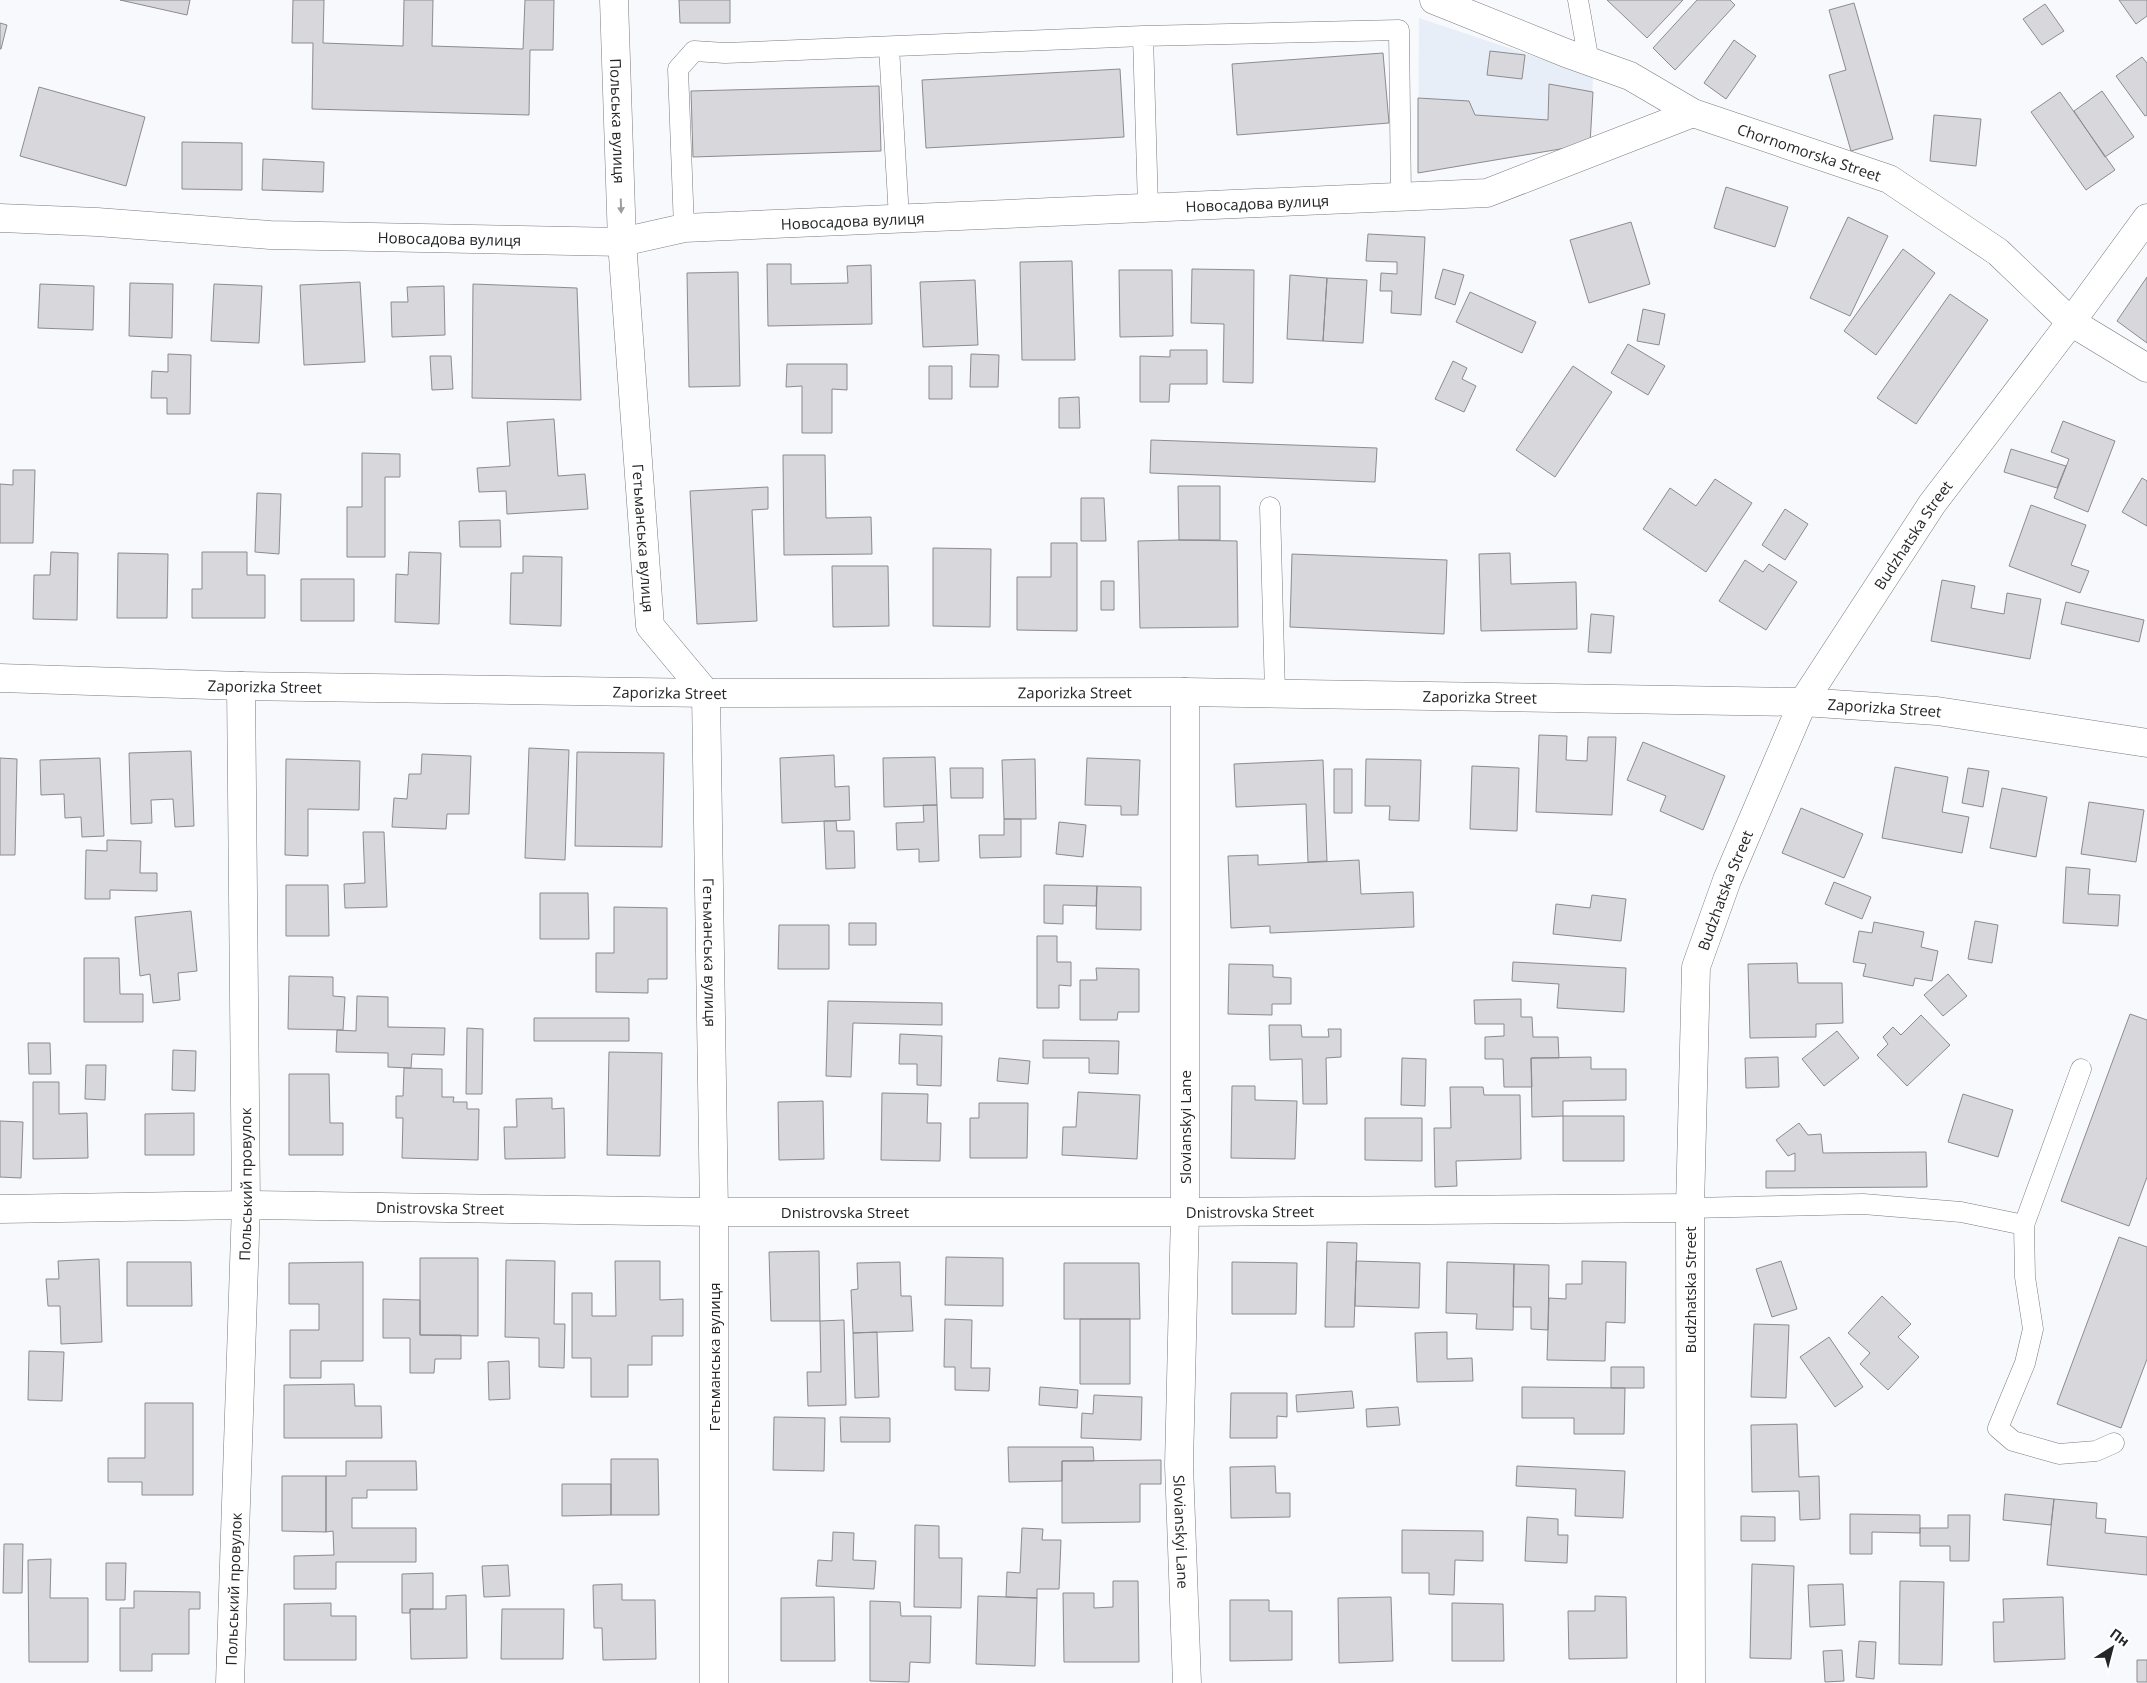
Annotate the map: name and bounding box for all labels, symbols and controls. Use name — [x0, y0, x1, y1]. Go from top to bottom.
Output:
street label: Польська вулиця — [606, 58, 630, 184]
street label: Chornomorska Street — [1735, 119, 1884, 186]
street label: Новосадова вулиця — [1185, 190, 1330, 216]
one-way arrow — [618, 198, 626, 214]
street label: Новосадова вулиця — [780, 208, 925, 234]
street label: Новосадова вулиця — [377, 227, 521, 250]
street label: Гетьманська вулиця — [628, 463, 659, 613]
street label: Budzhatska Street — [1869, 476, 1957, 593]
street label: Zaporizka Street — [207, 675, 322, 697]
street label: Zaporizka Street — [613, 682, 727, 703]
street label: Zaporizka Street — [1018, 682, 1132, 702]
street label: Zaporizka Street — [1423, 686, 1537, 708]
street label: Zaporizka Street — [1827, 694, 1943, 722]
street label: Budzhatska Street — [1693, 827, 1757, 953]
street label: Гетьманська вулиця — [699, 878, 721, 1027]
street label: Slovianskyi Lane — [1175, 1070, 1195, 1184]
street label: Польський провулок — [234, 1107, 256, 1261]
street label: Dnistrovska Street — [376, 1197, 504, 1219]
street label: Dnistrovska Street — [1186, 1201, 1314, 1222]
street label: Dnistrovska Street — [781, 1202, 909, 1222]
street label: Budzhatska Street — [1680, 1226, 1700, 1354]
street label: Гетьманська вулиця — [704, 1283, 724, 1431]
street label: Slovianskyi Lane — [1169, 1475, 1194, 1589]
street label: Польський провулок — [221, 1512, 246, 1666]
north arrow — [2087, 1623, 2137, 1673]
text: Пн — [2106, 1624, 2133, 1651]

